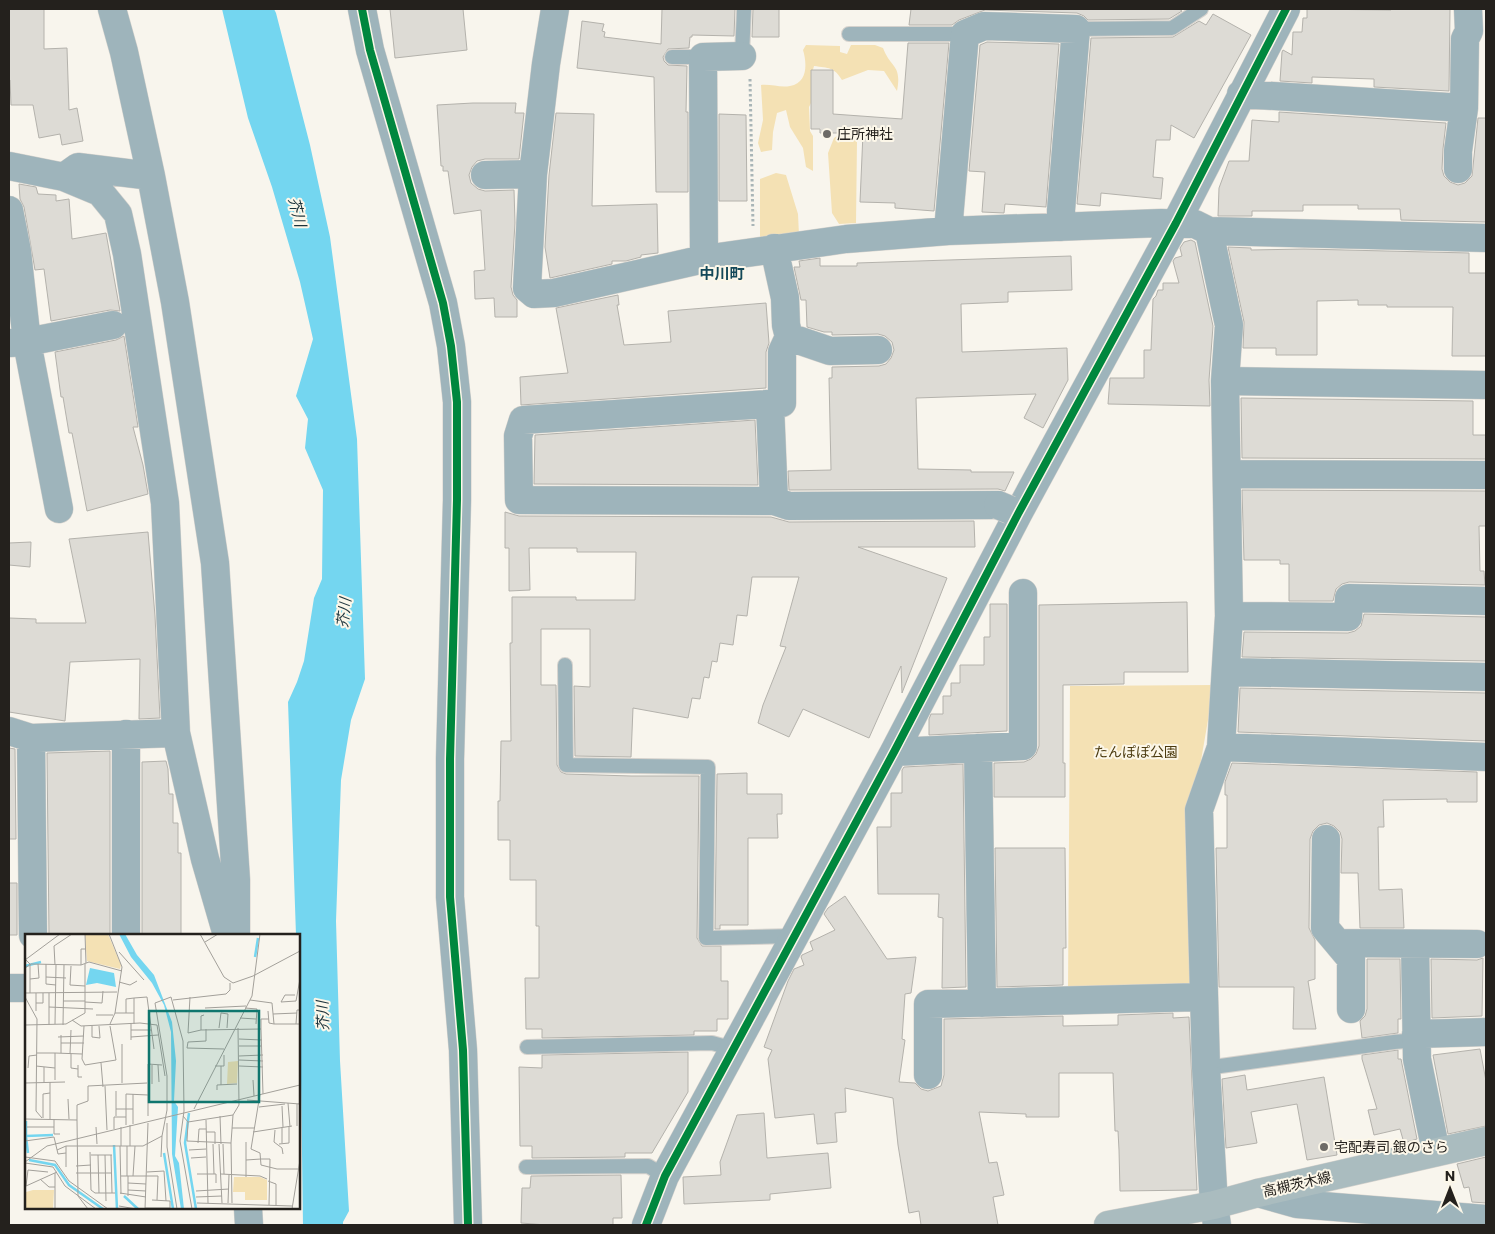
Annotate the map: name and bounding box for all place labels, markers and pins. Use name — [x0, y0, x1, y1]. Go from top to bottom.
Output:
place label: 庄所神社 — [837, 125, 893, 142]
marker: 庄所神社 — [821, 128, 833, 140]
place label: 宅配寿司 銀のさら — [1334, 1138, 1449, 1155]
marker: 宅配寿司 銀のさら — [1318, 1141, 1330, 1153]

